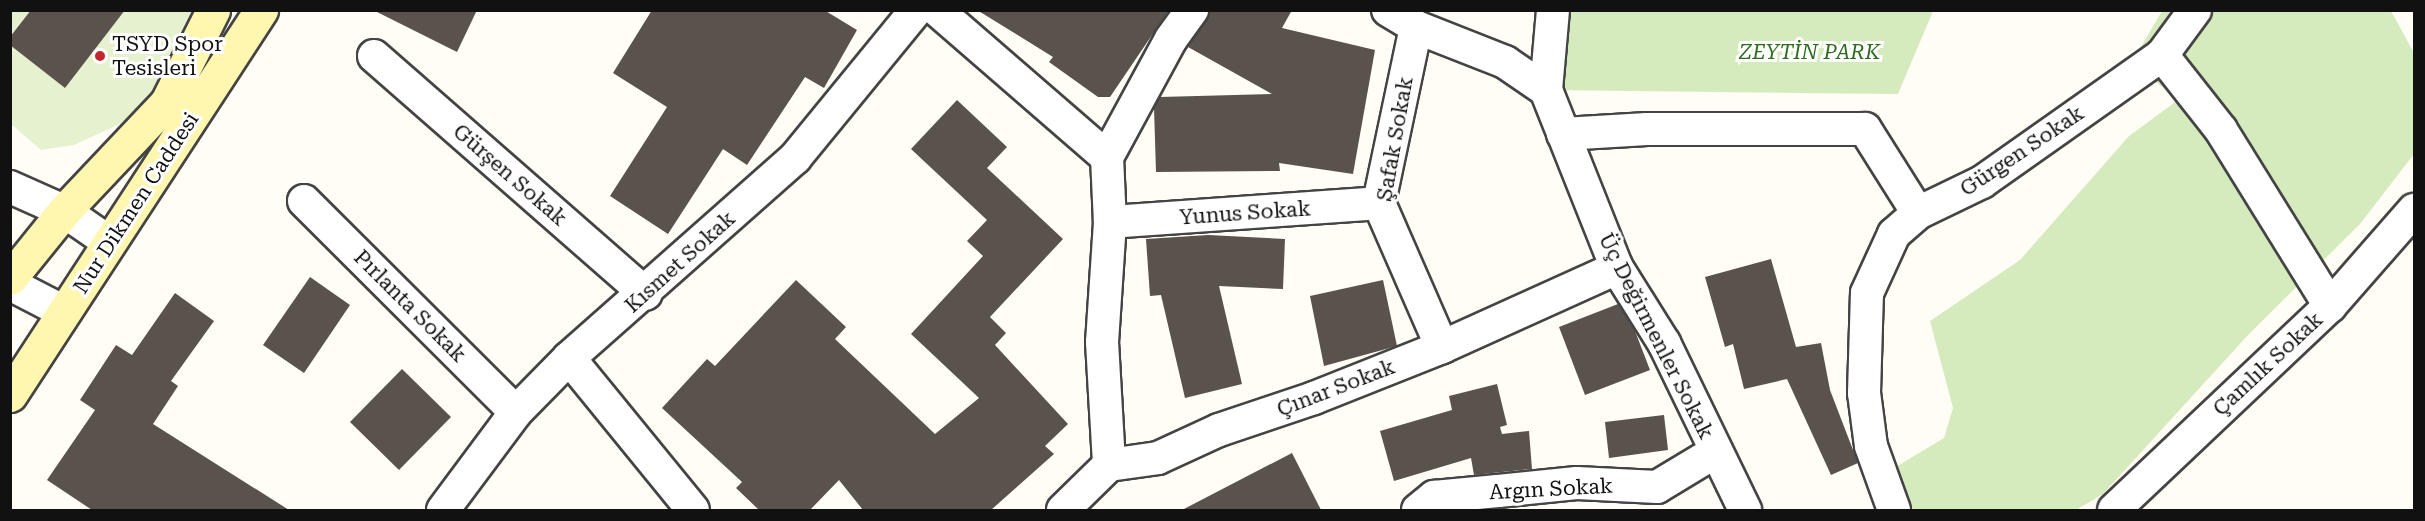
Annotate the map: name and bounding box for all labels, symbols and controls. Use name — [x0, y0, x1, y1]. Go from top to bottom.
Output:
place label: TSYD Spor Tesisleri — [112, 31, 223, 81]
park label: ZEYTİN PARK — [1739, 39, 1881, 65]
marker: TSYD Spor Tesisleri — [93, 49, 107, 63]
street label: Şafak Sokak — [1372, 75, 1418, 203]
street label: Gürgen Sokak — [1955, 100, 2089, 202]
street label: Nur Dikmen Caddesi — [68, 108, 204, 298]
street label: Gürşen Sokak — [448, 119, 572, 231]
street label: Yunus Sokak — [1178, 196, 1312, 230]
street label: Kısmet Sokak — [620, 206, 740, 318]
street label: Üç Değirmenler Sokak — [1593, 229, 1719, 443]
street label: Pırlanta Sokak — [349, 245, 471, 367]
street label: Çamlık Sokak — [2208, 307, 2328, 421]
street label: Çınar Sokak — [1273, 354, 1399, 422]
street label: Argın Sokak — [1488, 473, 1614, 505]

